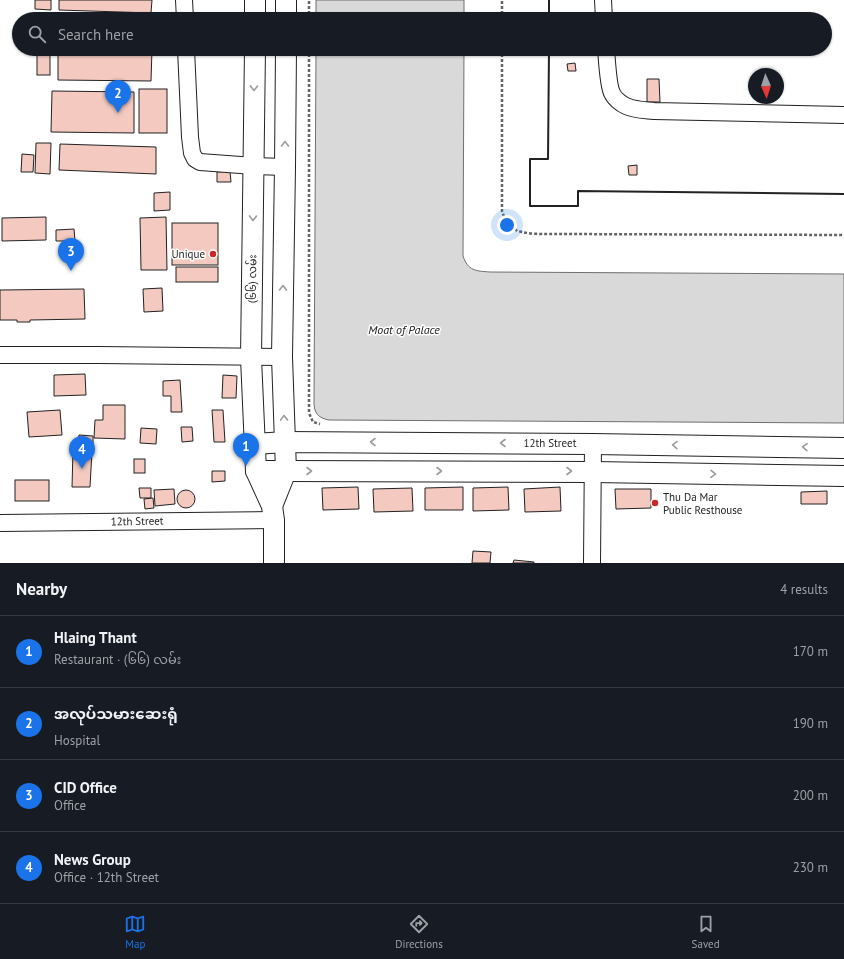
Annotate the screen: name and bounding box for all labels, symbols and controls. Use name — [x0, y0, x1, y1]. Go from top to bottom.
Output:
search box — [12, 12, 832, 56]
icon: search — [26, 23, 48, 45]
text: Search here — [58, 25, 134, 44]
north arrow — [748, 68, 784, 104]
pin: 2 — [105, 80, 131, 113]
one-way arrow — [250, 85, 258, 91]
one-way arrow — [281, 141, 289, 147]
one-way arrow — [249, 215, 257, 221]
your location — [497, 215, 517, 235]
pin: 3 — [58, 238, 84, 271]
place label: Unique — [171, 247, 205, 261]
marker: Unique — [208, 249, 218, 259]
street label: (၆၆) လမ်း — [245, 254, 259, 303]
one-way arrow — [279, 285, 287, 291]
water label: Moat of Palace — [368, 322, 440, 337]
one-way arrow — [280, 415, 288, 421]
pin: 1 — [233, 433, 259, 466]
pin: 4 — [69, 436, 95, 469]
street label: 12th Street — [524, 436, 577, 450]
one-way arrow — [370, 438, 376, 446]
one-way arrow — [500, 439, 506, 447]
one-way arrow — [672, 441, 678, 449]
one-way arrow — [802, 443, 808, 451]
one-way arrow — [306, 467, 312, 475]
one-way arrow — [436, 467, 442, 475]
one-way arrow — [566, 467, 572, 476]
one-way arrow — [710, 469, 716, 478]
place label: Thu Da Mar Public Resthouse — [663, 490, 743, 517]
marker: Thu Da Mar Public Resthouse — [650, 498, 660, 508]
street label: 12th Street — [110, 514, 164, 528]
text: Nearby — [16, 578, 67, 600]
text: 4 results — [780, 581, 828, 598]
text: Hlaing Thant — [54, 628, 137, 647]
text: 1 — [25, 643, 33, 660]
text: 170 m — [793, 643, 828, 660]
text: Restaurant · (၆၆) လမ်း — [54, 651, 181, 668]
text: အလုပ်သမားဆေးရုံ — [54, 704, 178, 723]
text: 2 — [25, 715, 33, 732]
text: 190 m — [793, 715, 828, 732]
text: Hospital — [54, 732, 100, 749]
text: CID Office — [54, 778, 117, 797]
text: 3 — [25, 787, 33, 804]
text: 200 m — [793, 787, 828, 804]
text: Office — [54, 797, 86, 814]
text: News Group — [54, 850, 131, 869]
text: 4 — [25, 859, 33, 876]
text: 230 m — [793, 859, 828, 876]
text: Office · 12th Street — [54, 869, 159, 886]
tab: Map — [124, 913, 146, 951]
tab: Directions — [395, 913, 443, 951]
tab: Saved — [692, 913, 720, 951]

